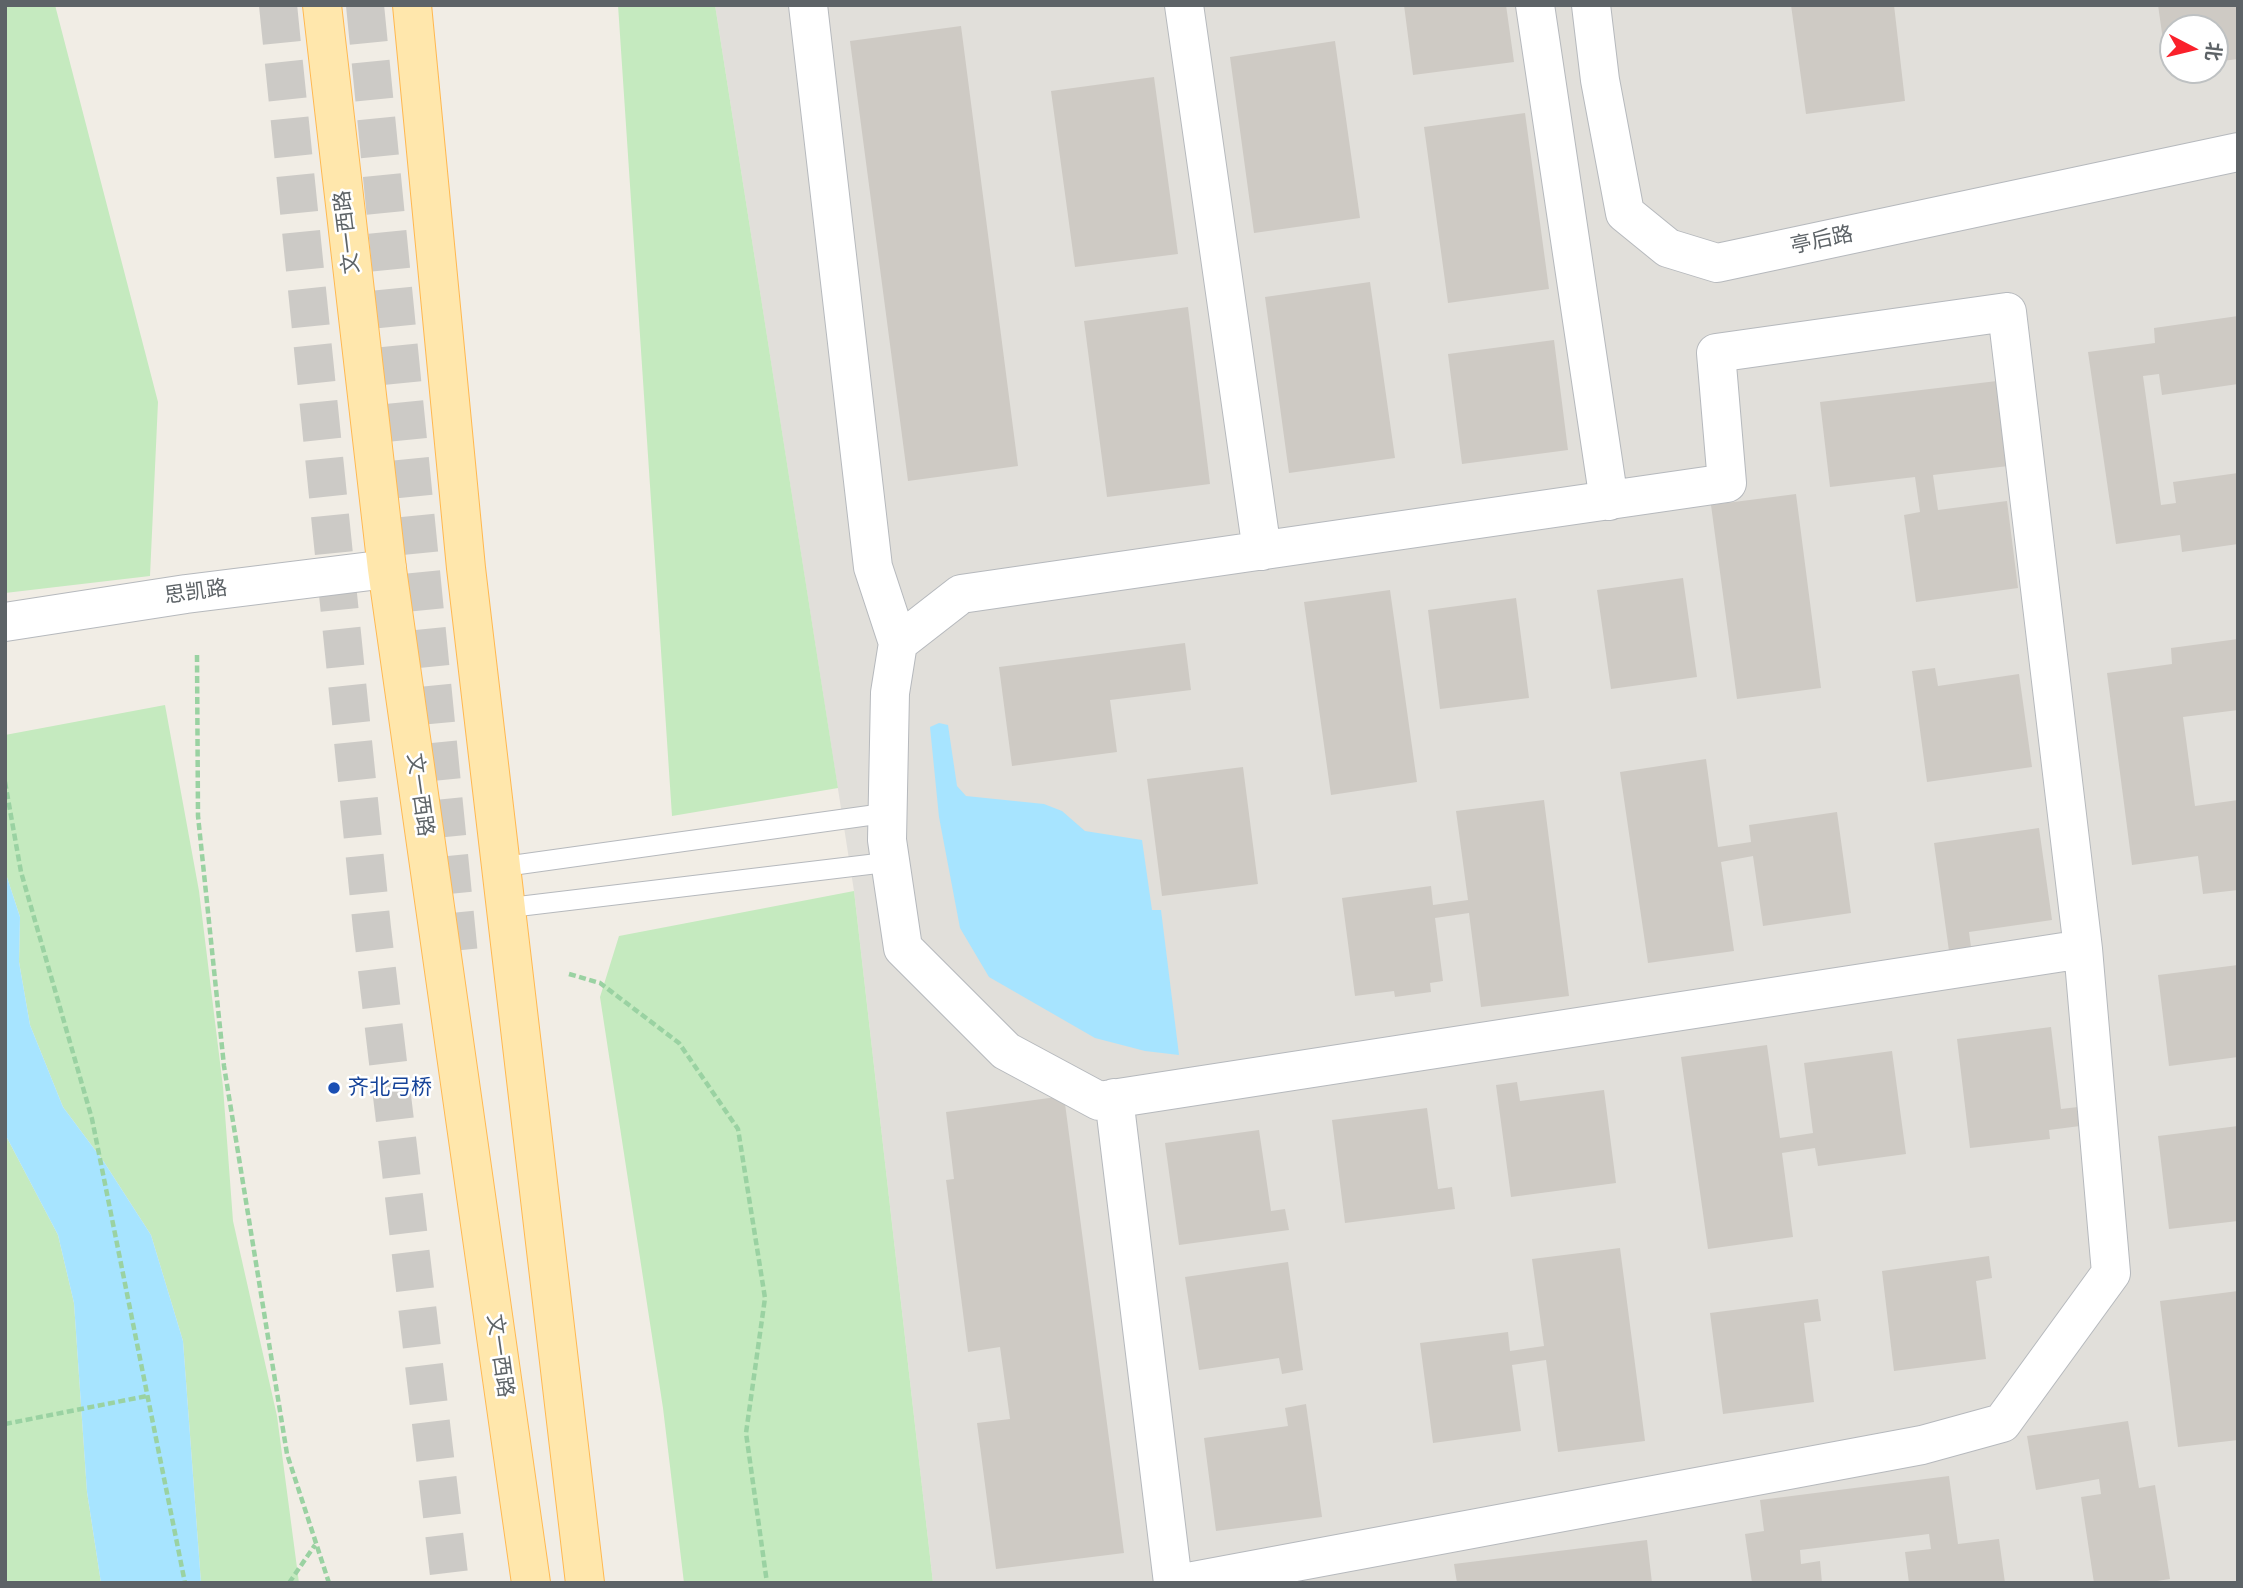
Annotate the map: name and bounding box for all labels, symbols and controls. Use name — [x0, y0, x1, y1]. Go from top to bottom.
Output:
north arrow — [2159, 14, 2229, 84]
text: 北 — [2200, 40, 2226, 62]
street label: 文一西路 — [330, 189, 366, 275]
street label: 亭后路 — [1789, 222, 1855, 260]
street label: 思凯路 — [163, 576, 229, 610]
street label: 文一西路 — [401, 752, 437, 838]
place label: 齐北弓桥 — [348, 1075, 432, 1101]
marker: 齐北弓桥 — [326, 1080, 342, 1096]
street label: 文一西路 — [481, 1313, 517, 1399]

